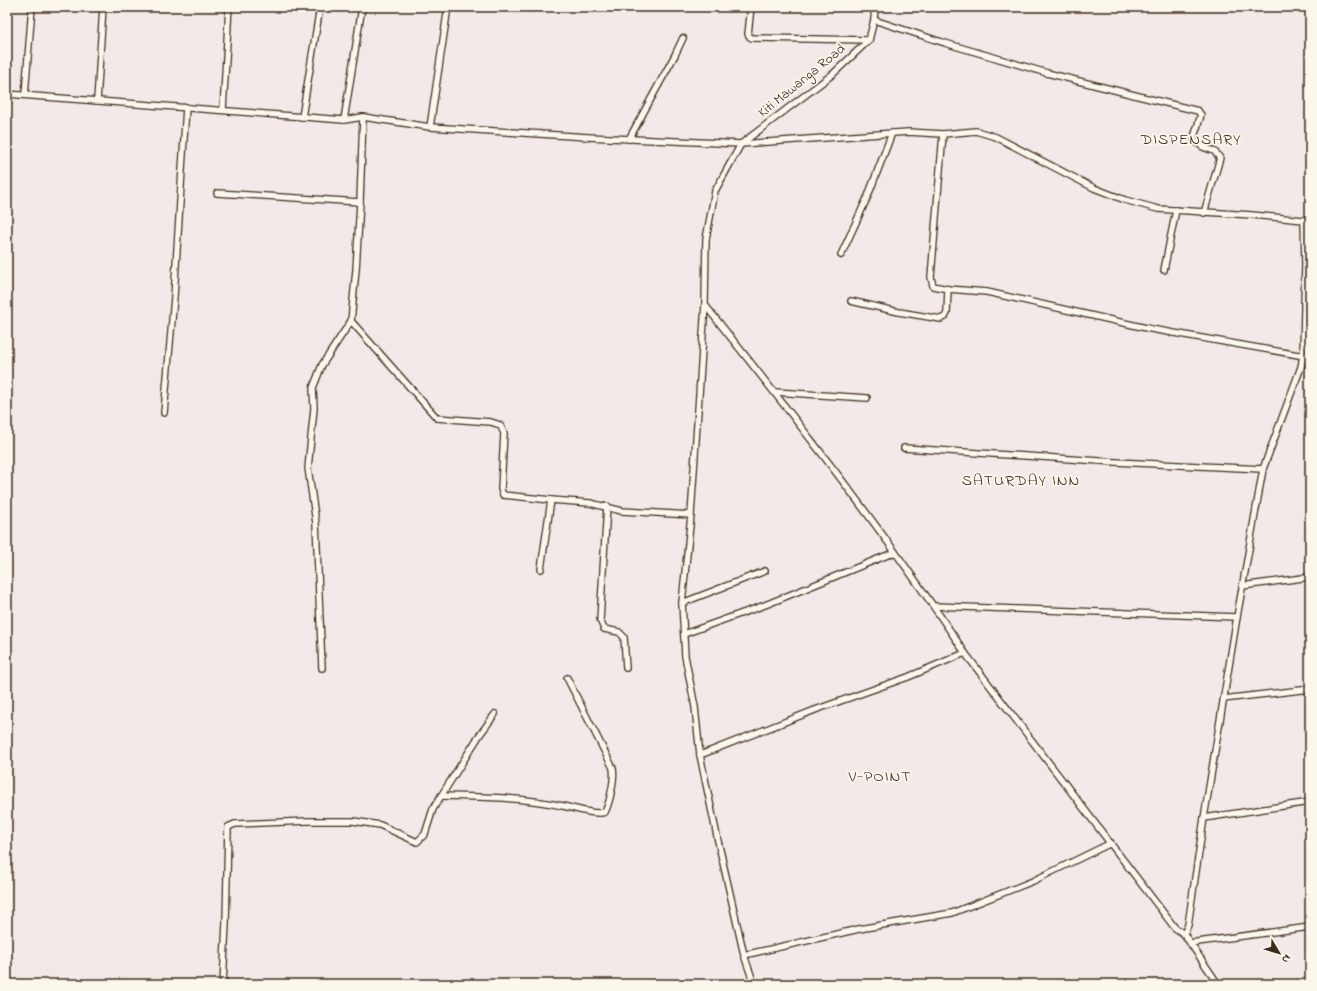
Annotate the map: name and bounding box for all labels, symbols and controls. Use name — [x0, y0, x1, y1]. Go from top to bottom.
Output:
street label: Kiti Mawanga Road — [754, 39, 851, 124]
district label: DISPENSARY — [1140, 128, 1241, 152]
district label: SATURDAY INN — [962, 469, 1080, 493]
district label: V-POINT — [847, 765, 912, 789]
north arrow — [1259, 933, 1299, 973]
text: N — [1277, 951, 1295, 966]

